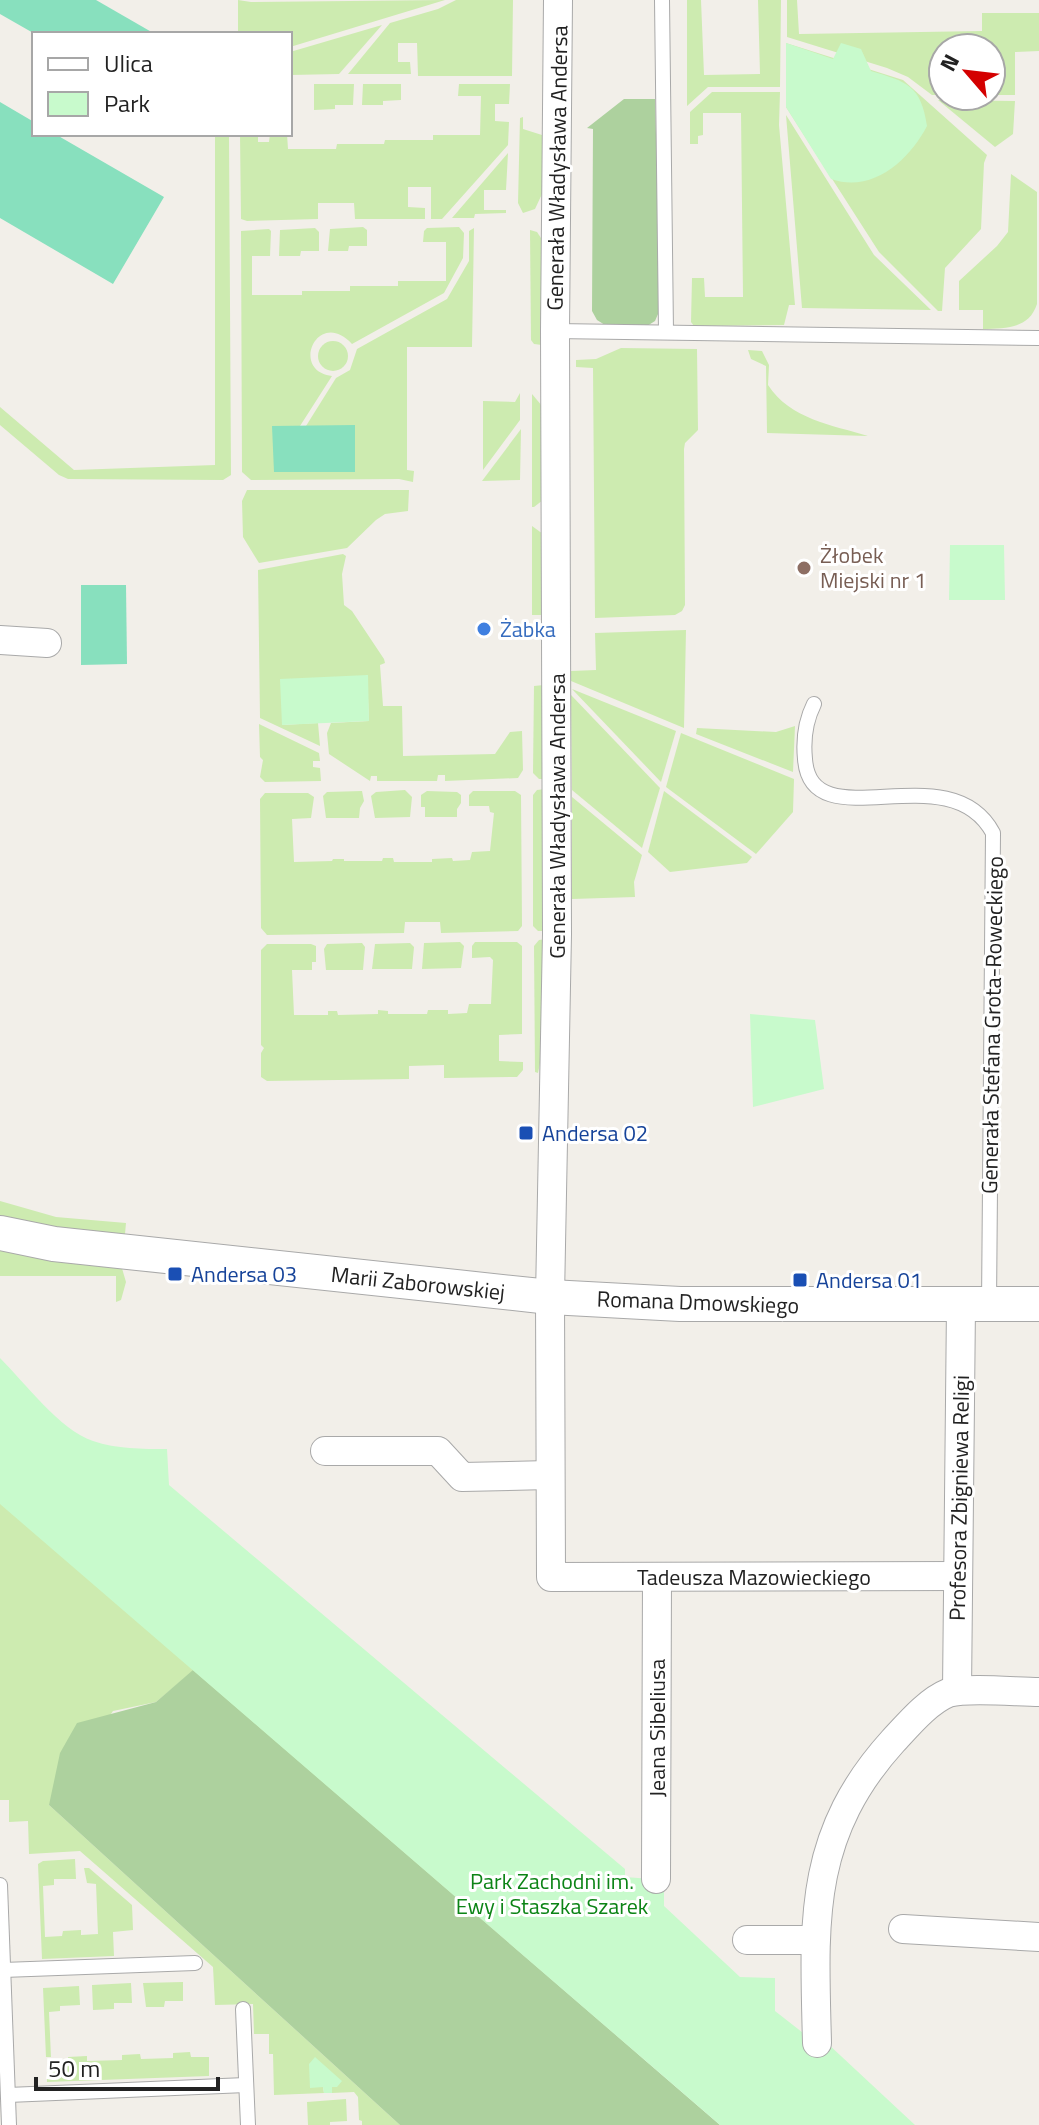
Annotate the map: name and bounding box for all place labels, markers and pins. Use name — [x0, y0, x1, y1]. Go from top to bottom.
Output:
place label: Żłobek Miejski nr 1 — [820, 538, 926, 597]
marker: Żłobek Miejski nr 1 — [795, 559, 813, 577]
place label: Żabka — [500, 612, 556, 646]
marker: Żabka — [475, 620, 493, 638]
place label: Andersa 02 — [542, 1116, 648, 1150]
marker: Andersa 02 — [517, 1124, 535, 1142]
place label: Andersa 03 — [191, 1257, 297, 1291]
place label: Andersa 01 — [816, 1263, 922, 1297]
marker: Andersa 03 — [166, 1265, 184, 1283]
marker: Andersa 01 — [791, 1271, 809, 1289]

